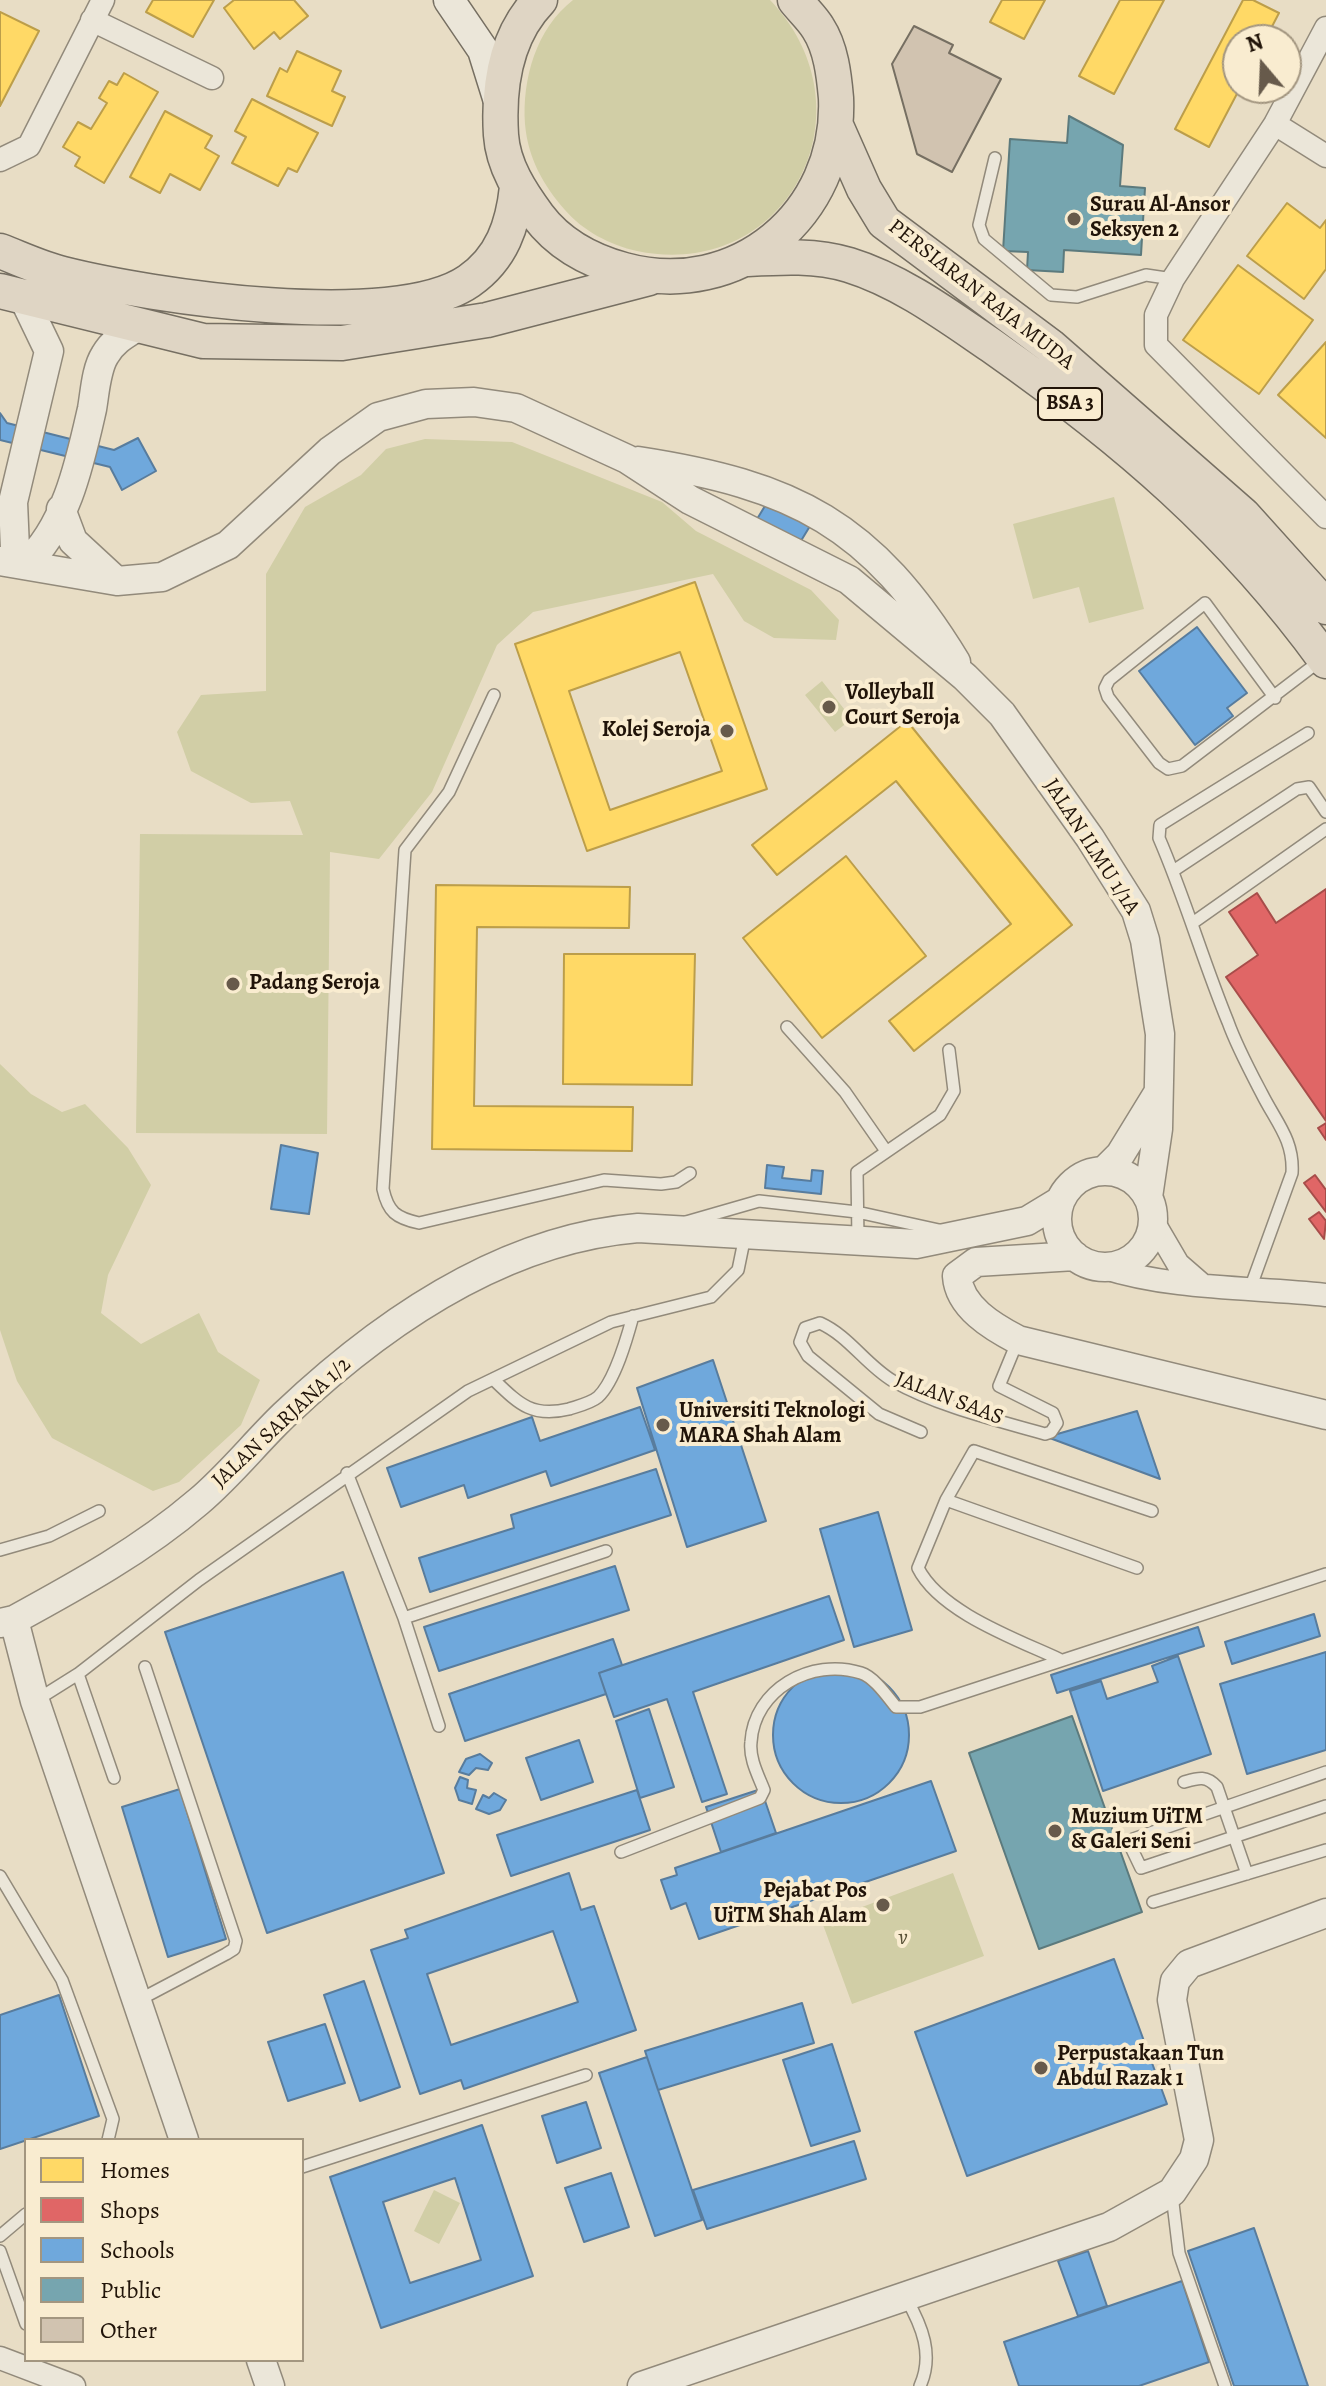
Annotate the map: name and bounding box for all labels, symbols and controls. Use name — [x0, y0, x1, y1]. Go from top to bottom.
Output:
north arrow — [1222, 24, 1302, 104]
text: N — [1242, 26, 1267, 60]
place label: Surau Al-Ansor Seksyen 2 — [1090, 193, 1230, 244]
marker: Surau Al-Ansor Seksyen 2 — [1065, 210, 1083, 228]
street label: PERSIARAN RAJA MUDA — [883, 214, 1079, 376]
road number: BSA 3 — [1038, 388, 1102, 420]
place label: Volleyball Court Seroja — [845, 681, 960, 732]
marker: Volleyball Court Seroja — [820, 698, 838, 716]
place label: Kolej Seroja — [602, 718, 711, 744]
marker: Kolej Seroja — [718, 722, 736, 740]
street label: JALAN ILMU 1/1A — [1037, 774, 1145, 920]
place label: Padang Seroja — [249, 971, 380, 997]
marker: Padang Seroja — [224, 975, 242, 993]
street label: JALAN SARJANA 1/2 — [207, 1352, 357, 1494]
street label: JALAN SAAS — [891, 1366, 1007, 1432]
place label: Universiti Teknologi MARA Shah Alam — [679, 1399, 865, 1450]
marker: Universiti Teknologi MARA Shah Alam — [654, 1416, 672, 1434]
place label: Muzium UiTM & Galeri Seni — [1071, 1805, 1203, 1856]
marker: Muzium UiTM & Galeri Seni — [1046, 1822, 1064, 1840]
place label: Pejabat Pos UiTM Shah Alam — [713, 1879, 867, 1930]
marker: Pejabat Pos UiTM Shah Alam — [874, 1896, 892, 1914]
park label: v — [898, 1926, 908, 1952]
place label: Perpustakaan Tun Abdul Razak 1 — [1057, 2042, 1224, 2094]
marker: Perpustakaan Tun Abdul Razak 1 — [1032, 2059, 1050, 2077]
legend — [24, 2138, 304, 2362]
text: Homes — [100, 2154, 170, 2186]
text: Shops — [100, 2194, 160, 2226]
text: Schools — [100, 2234, 175, 2266]
text: Public — [100, 2274, 161, 2306]
text: Other — [100, 2314, 157, 2346]

